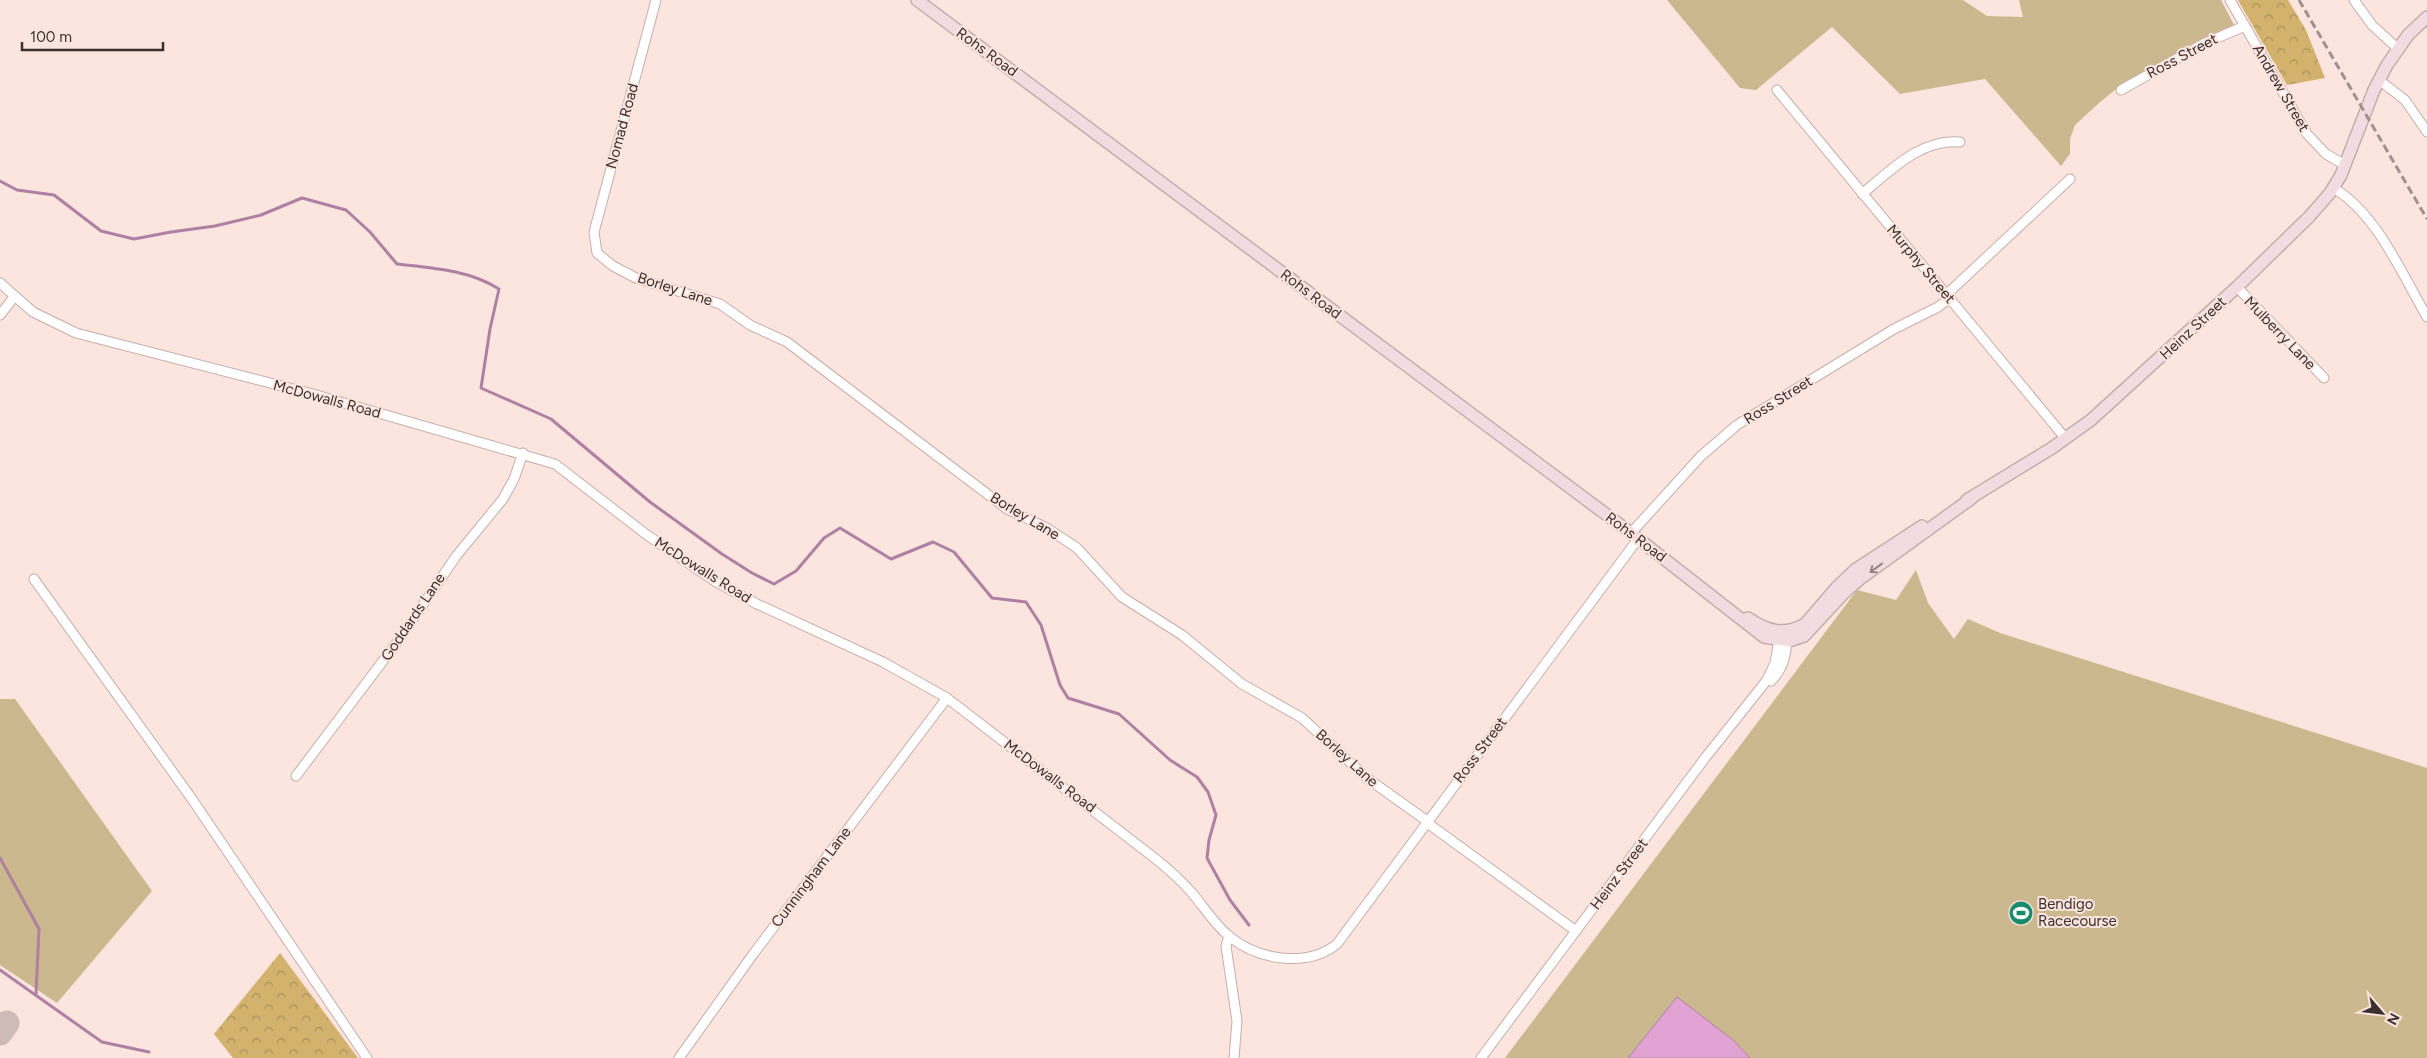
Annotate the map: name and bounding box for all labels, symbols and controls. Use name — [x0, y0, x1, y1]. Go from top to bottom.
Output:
scale bar — [22, 20, 164, 52]
street label: Rohs Road — [953, 24, 1021, 80]
text: 100 m — [30, 28, 72, 46]
street label: Ross Street — [2143, 30, 2221, 82]
street label: Andrew Street — [2249, 41, 2313, 135]
street label: Nomad Road — [602, 81, 642, 171]
street label: Murphy Street — [1883, 221, 1959, 307]
street label: Rohs Road — [1277, 265, 1345, 323]
street label: Borley Lane — [635, 268, 715, 310]
street label: Heinz Street — [2156, 292, 2230, 363]
street label: Mulberry Lane — [2240, 293, 2320, 373]
street label: Ross Street — [1740, 372, 1816, 428]
street label: McDowalls Road — [271, 376, 383, 422]
street label: Borley Lane — [987, 488, 1063, 544]
street label: Rohs Road — [1602, 508, 1670, 566]
street label: McDowalls Road — [651, 533, 755, 607]
one-way arrow — [1869, 563, 1883, 573]
street label: Goddards Lane — [377, 570, 449, 664]
street label: Ross Street — [1449, 713, 1511, 786]
street label: Borley Lane — [1312, 725, 1382, 791]
street label: McDowalls Road — [1000, 736, 1100, 816]
street label: Cunningham Lane — [767, 823, 855, 931]
street label: Heinz Street — [1586, 835, 1652, 913]
place label: Bendigo Racecourse — [2038, 895, 2117, 930]
sports icon: Bendigo Racecourse — [2008, 900, 2034, 926]
north arrow — [2357, 988, 2407, 1038]
text: N — [2383, 1010, 2403, 1028]

